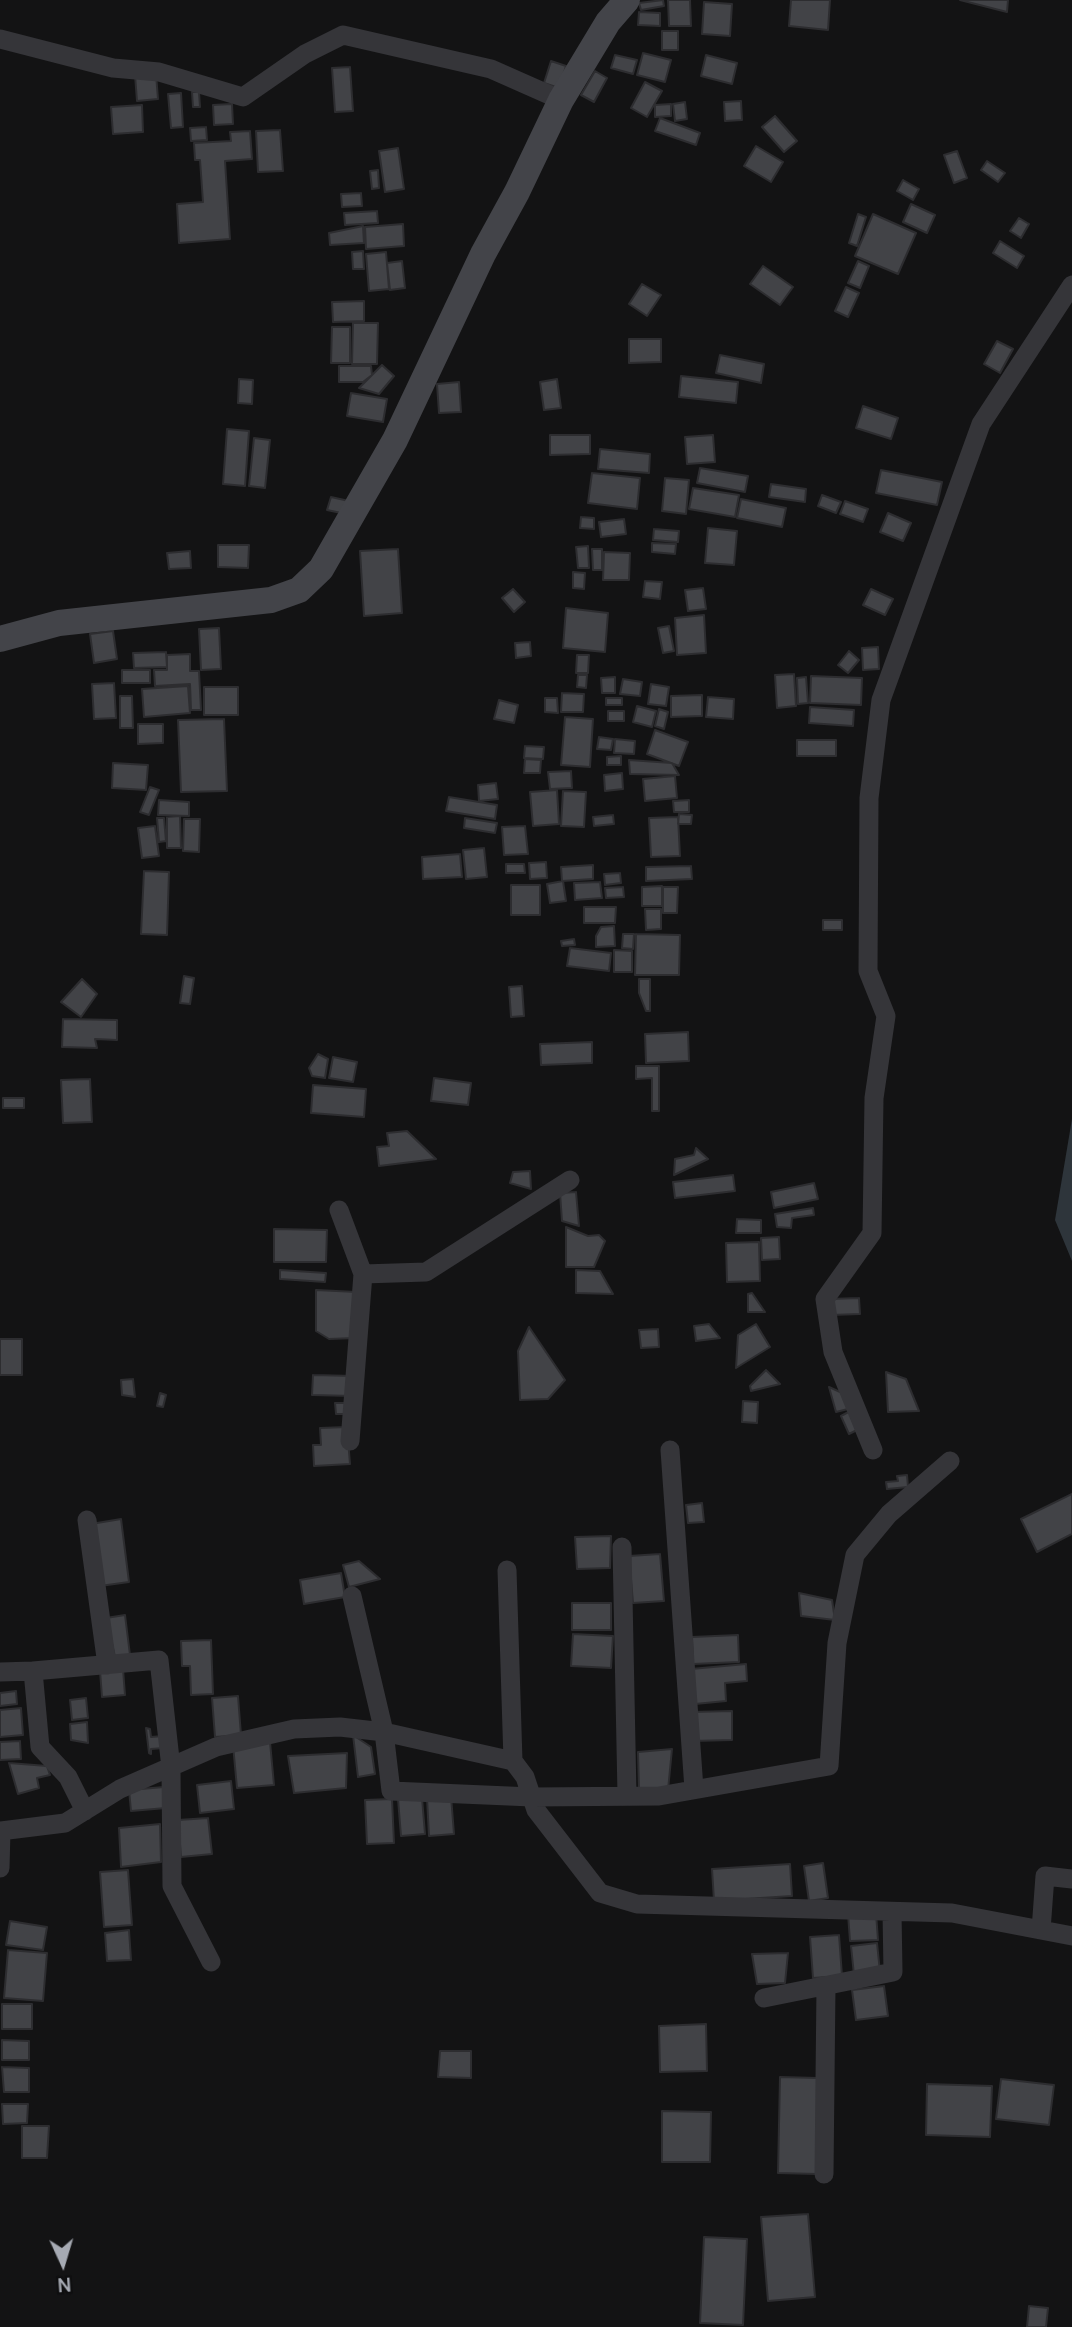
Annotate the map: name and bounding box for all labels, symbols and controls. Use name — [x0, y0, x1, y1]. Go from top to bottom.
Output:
north arrow — [28, 2229, 98, 2299]
text: N — [57, 2272, 72, 2298]

